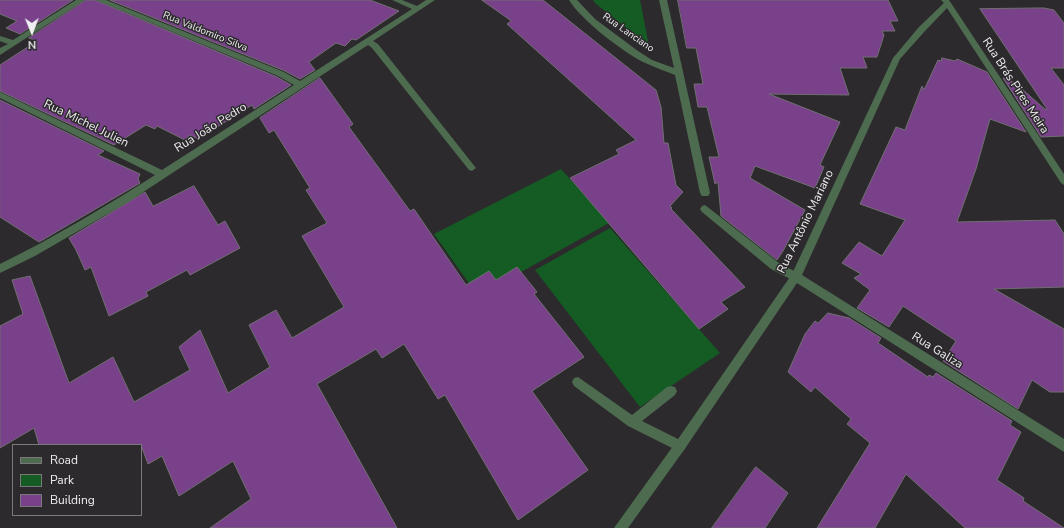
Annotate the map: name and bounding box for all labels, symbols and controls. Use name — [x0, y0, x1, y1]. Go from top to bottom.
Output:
street label: Rua Valdomiro Silva — [161, 10, 249, 54]
street label: Rua Lanciano — [600, 11, 656, 55]
north arrow — [12, 12, 52, 52]
street label: Rua Brás Pires Meira — [979, 35, 1051, 137]
text: N — [28, 37, 36, 52]
street label: Rua Michel Julien — [41, 97, 131, 151]
street label: Rua João Pedro — [172, 100, 250, 156]
street label: Rua Antônio Mariano — [775, 168, 837, 276]
street label: Rua Galiza — [909, 330, 965, 372]
legend — [12, 444, 142, 516]
text: Road — [50, 452, 78, 468]
text: Park — [50, 472, 74, 488]
text: Building — [50, 492, 95, 508]

